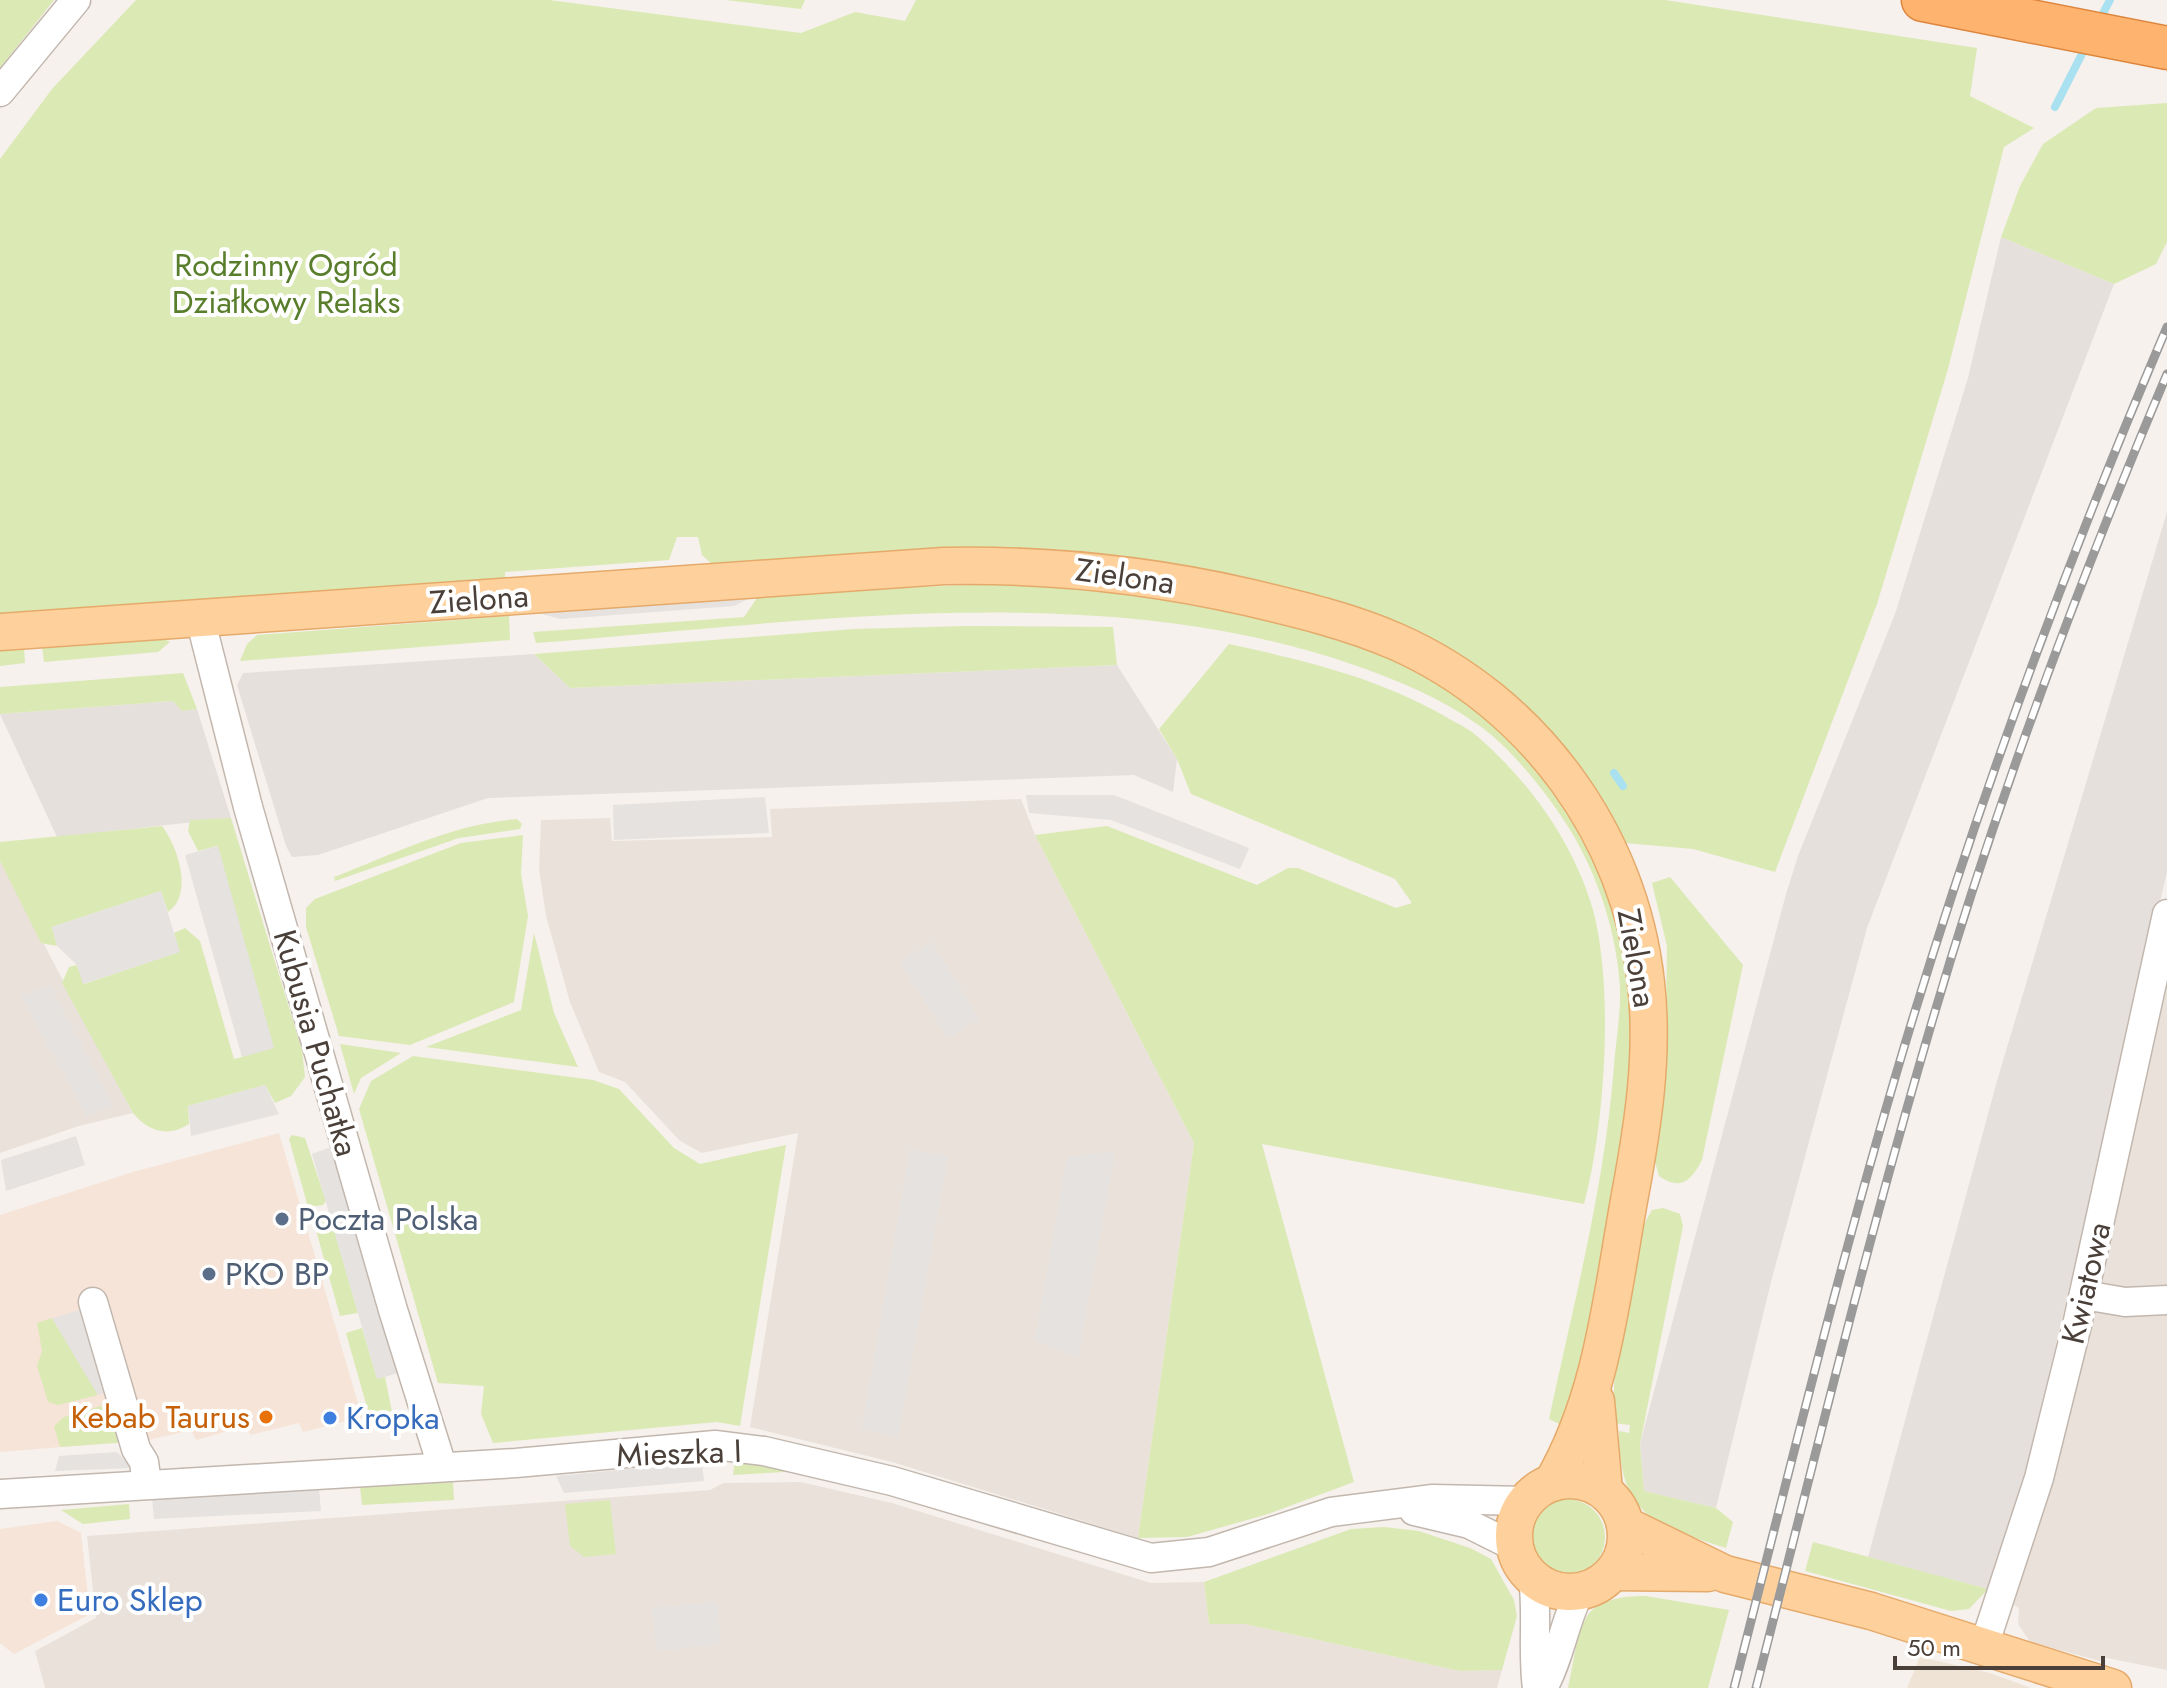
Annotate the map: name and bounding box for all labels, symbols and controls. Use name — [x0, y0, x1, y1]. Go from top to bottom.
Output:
park label: Rodzinny Ogród Działkowy Relaks — [172, 242, 400, 325]
street label: Zielona — [1073, 546, 1177, 606]
street label: Zielona — [428, 573, 530, 625]
street label: Zielona — [1606, 905, 1668, 1011]
street label: Kubusia Puchatka — [262, 924, 370, 1162]
place label: Poczta Polska — [298, 1196, 479, 1242]
marker: Poczta Polska — [273, 1210, 291, 1228]
street label: Kwiatowa — [2050, 1218, 2122, 1348]
place label: PKO BP — [225, 1251, 329, 1297]
marker: PKO BP — [200, 1265, 218, 1283]
place label: Kebab Taurus — [70, 1394, 250, 1440]
place label: Kropka — [346, 1395, 440, 1441]
marker: Kebab Taurus — [257, 1408, 275, 1426]
marker: Kropka — [321, 1409, 339, 1427]
street label: Mieszka I — [616, 1428, 742, 1478]
place label: Euro Sklep — [57, 1577, 203, 1623]
marker: Euro Sklep — [32, 1591, 50, 1609]
scale bar — [1895, 1620, 2103, 1670]
text: 50 m — [1907, 1630, 1961, 1665]

